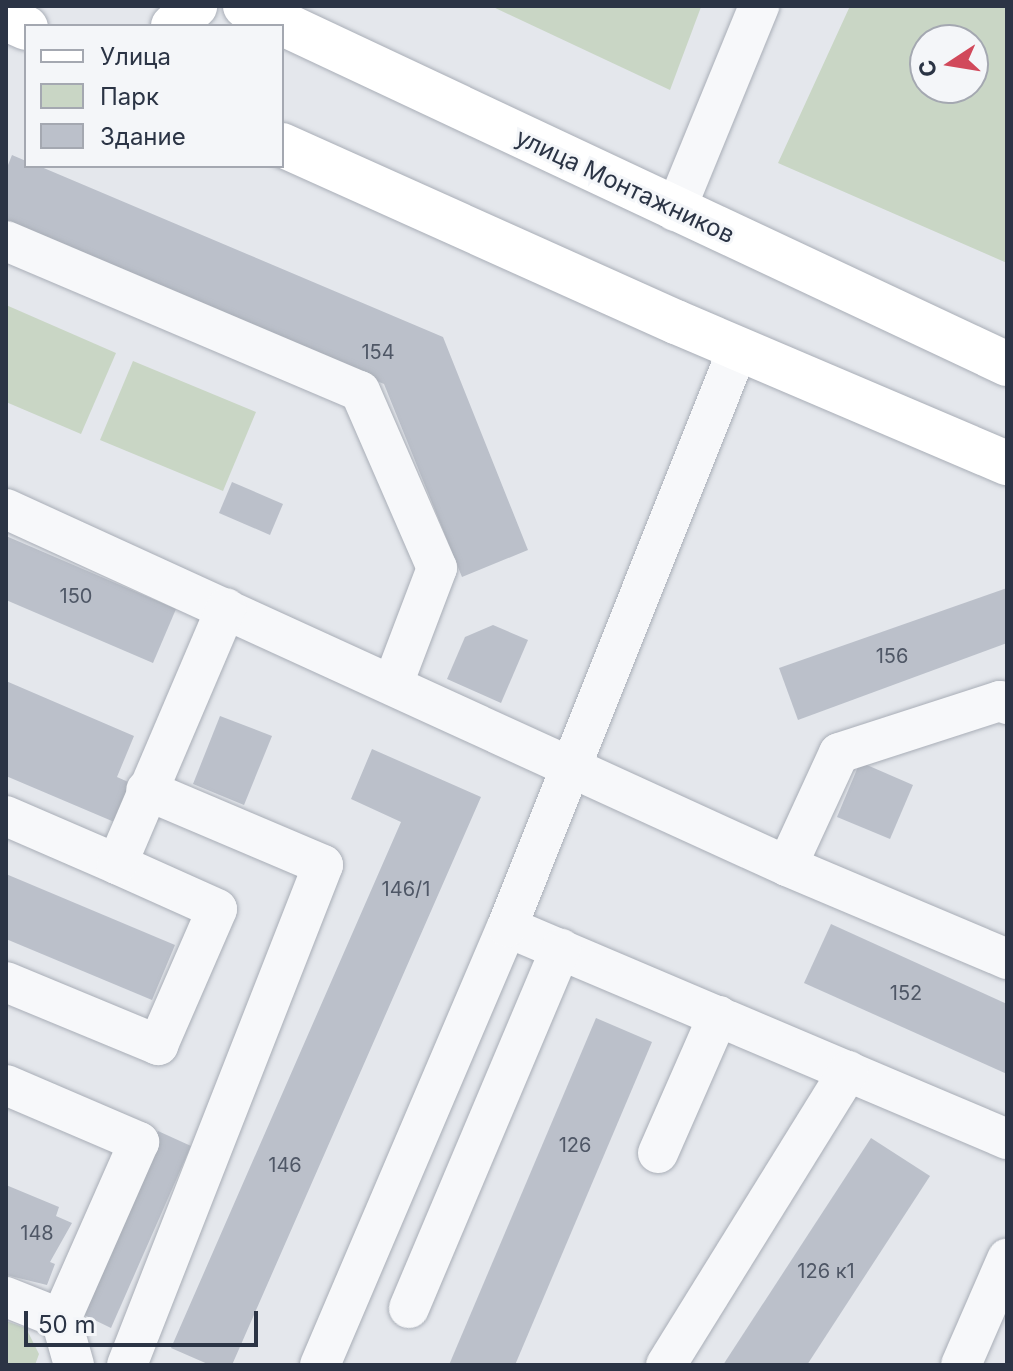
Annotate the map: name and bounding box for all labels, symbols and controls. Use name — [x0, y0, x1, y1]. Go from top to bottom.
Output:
legend — [24, 24, 284, 168]
north arrow — [909, 24, 989, 104]
text: Улица — [100, 42, 171, 71]
text: С — [913, 58, 942, 79]
text: Парк — [100, 82, 159, 111]
text: Здание — [100, 122, 186, 151]
street label: улица Монтажников — [511, 123, 739, 249]
house number: 154 — [361, 340, 395, 364]
house number: 150 — [60, 584, 92, 608]
house number: 156 — [876, 644, 908, 668]
house number: 146/1 — [382, 877, 430, 901]
house number: 152 — [890, 981, 922, 1005]
house number: 126 — [559, 1133, 591, 1157]
house number: 146 — [268, 1153, 302, 1177]
house number: 148 — [20, 1221, 54, 1245]
house number: 126 к1 — [797, 1259, 855, 1283]
scale bar — [28, 1295, 262, 1345]
text: 50 m — [38, 1310, 96, 1339]

